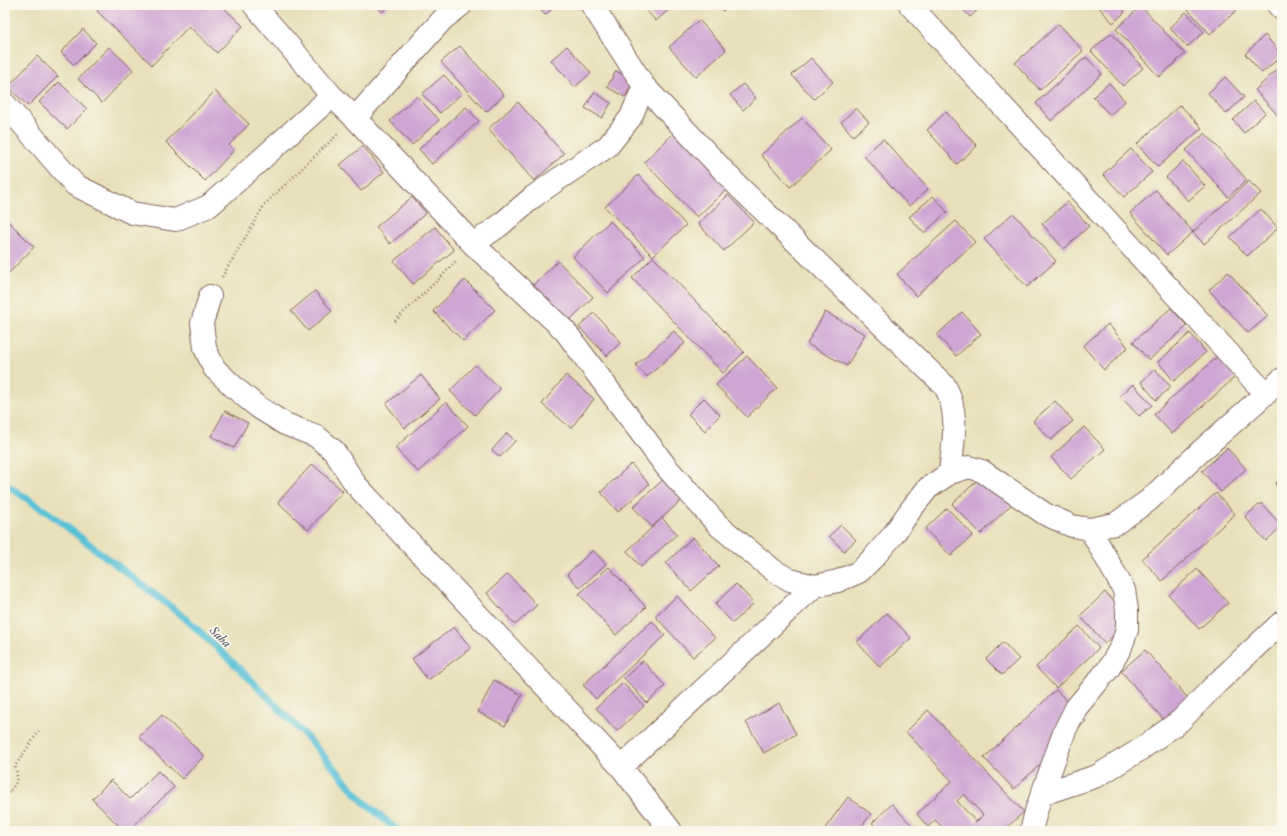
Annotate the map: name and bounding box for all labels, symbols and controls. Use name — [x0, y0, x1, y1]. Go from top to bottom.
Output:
water label: Saba — [205, 622, 235, 651]

